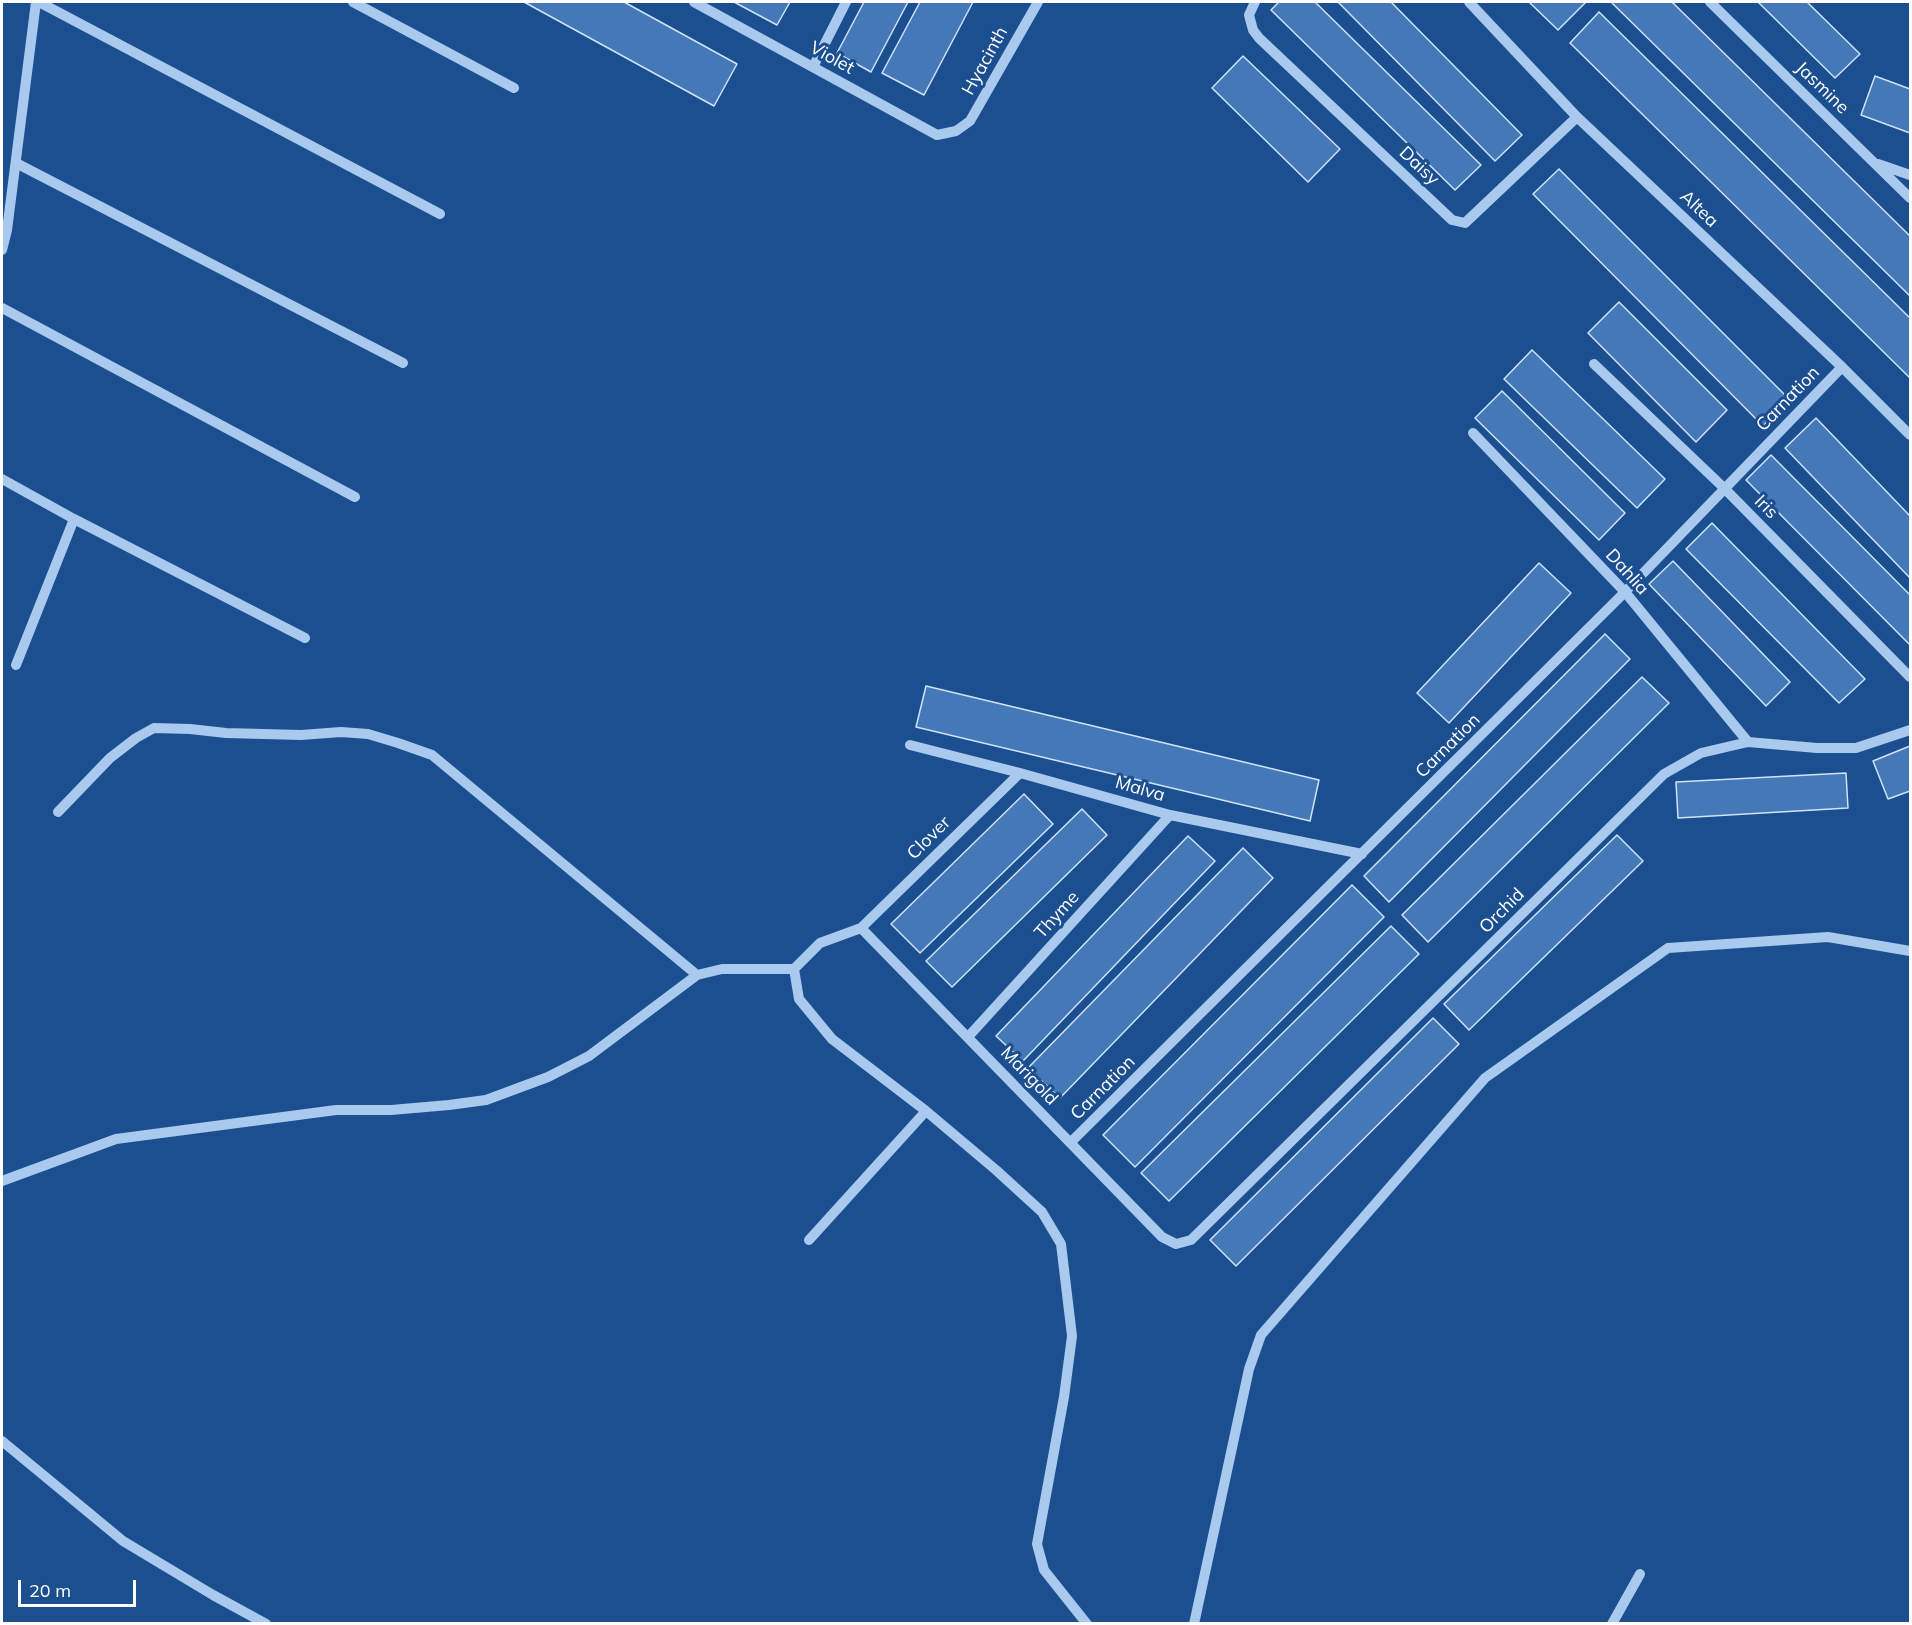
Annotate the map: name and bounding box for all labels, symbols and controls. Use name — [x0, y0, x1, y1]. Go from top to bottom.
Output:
street label: Hyacinth — [957, 23, 1013, 99]
street label: Violet — [806, 37, 858, 79]
street label: Jasmine — [1791, 57, 1853, 119]
street label: Daisy — [1395, 142, 1443, 190]
street label: Altea — [1675, 186, 1723, 232]
street label: Carnation — [1752, 362, 1824, 436]
street label: Iris — [1750, 491, 1782, 523]
street label: Dahlia — [1601, 545, 1653, 599]
street label: Carnation — [1411, 709, 1485, 783]
street label: Malva — [1113, 772, 1167, 806]
street label: Clover — [903, 812, 955, 864]
street label: Orchid — [1475, 884, 1529, 938]
street label: Thyme — [1030, 887, 1084, 943]
street label: Marigold — [996, 1042, 1062, 1110]
street label: Carnation — [1066, 1051, 1140, 1125]
scale bar — [21, 1568, 140, 1606]
text: 20 m — [29, 1579, 71, 1602]

